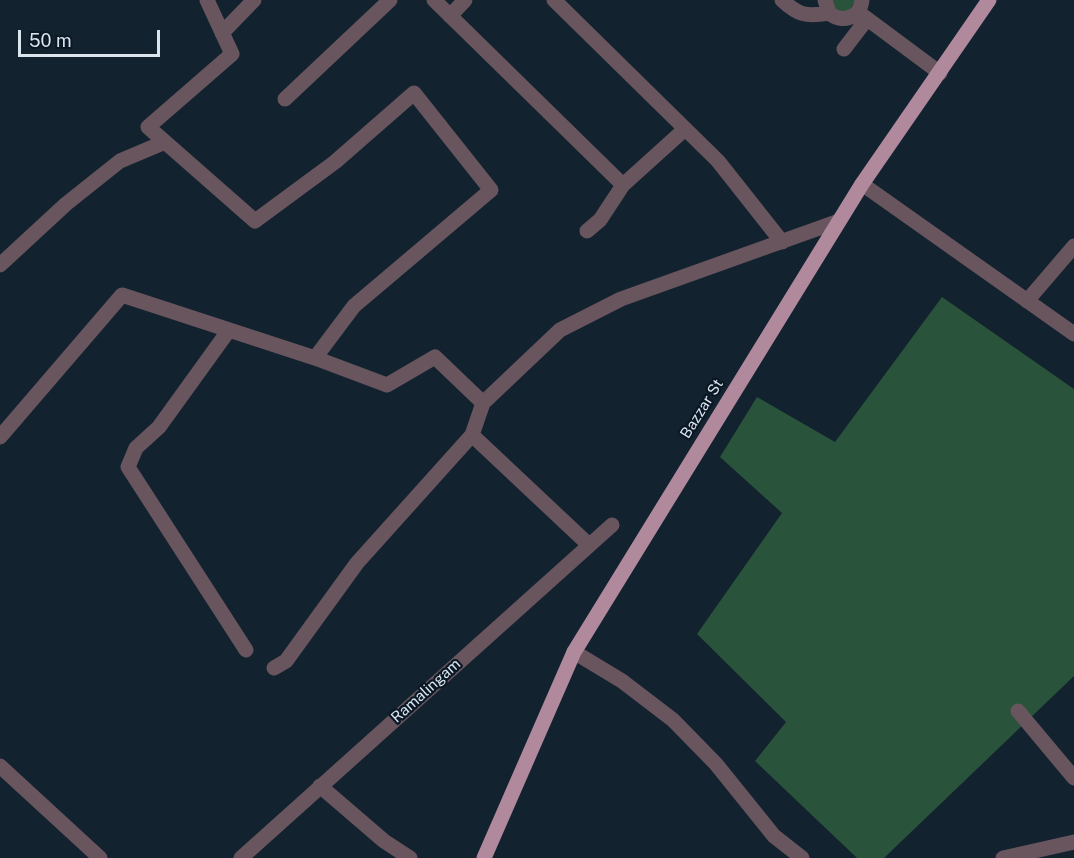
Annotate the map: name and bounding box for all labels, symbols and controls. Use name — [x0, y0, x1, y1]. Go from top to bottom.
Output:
scale bar — [21, 18, 164, 56]
text: 50 m — [29, 30, 72, 51]
street label: Bazzar St — [677, 376, 727, 442]
street label: Ramalingam — [388, 655, 464, 727]

